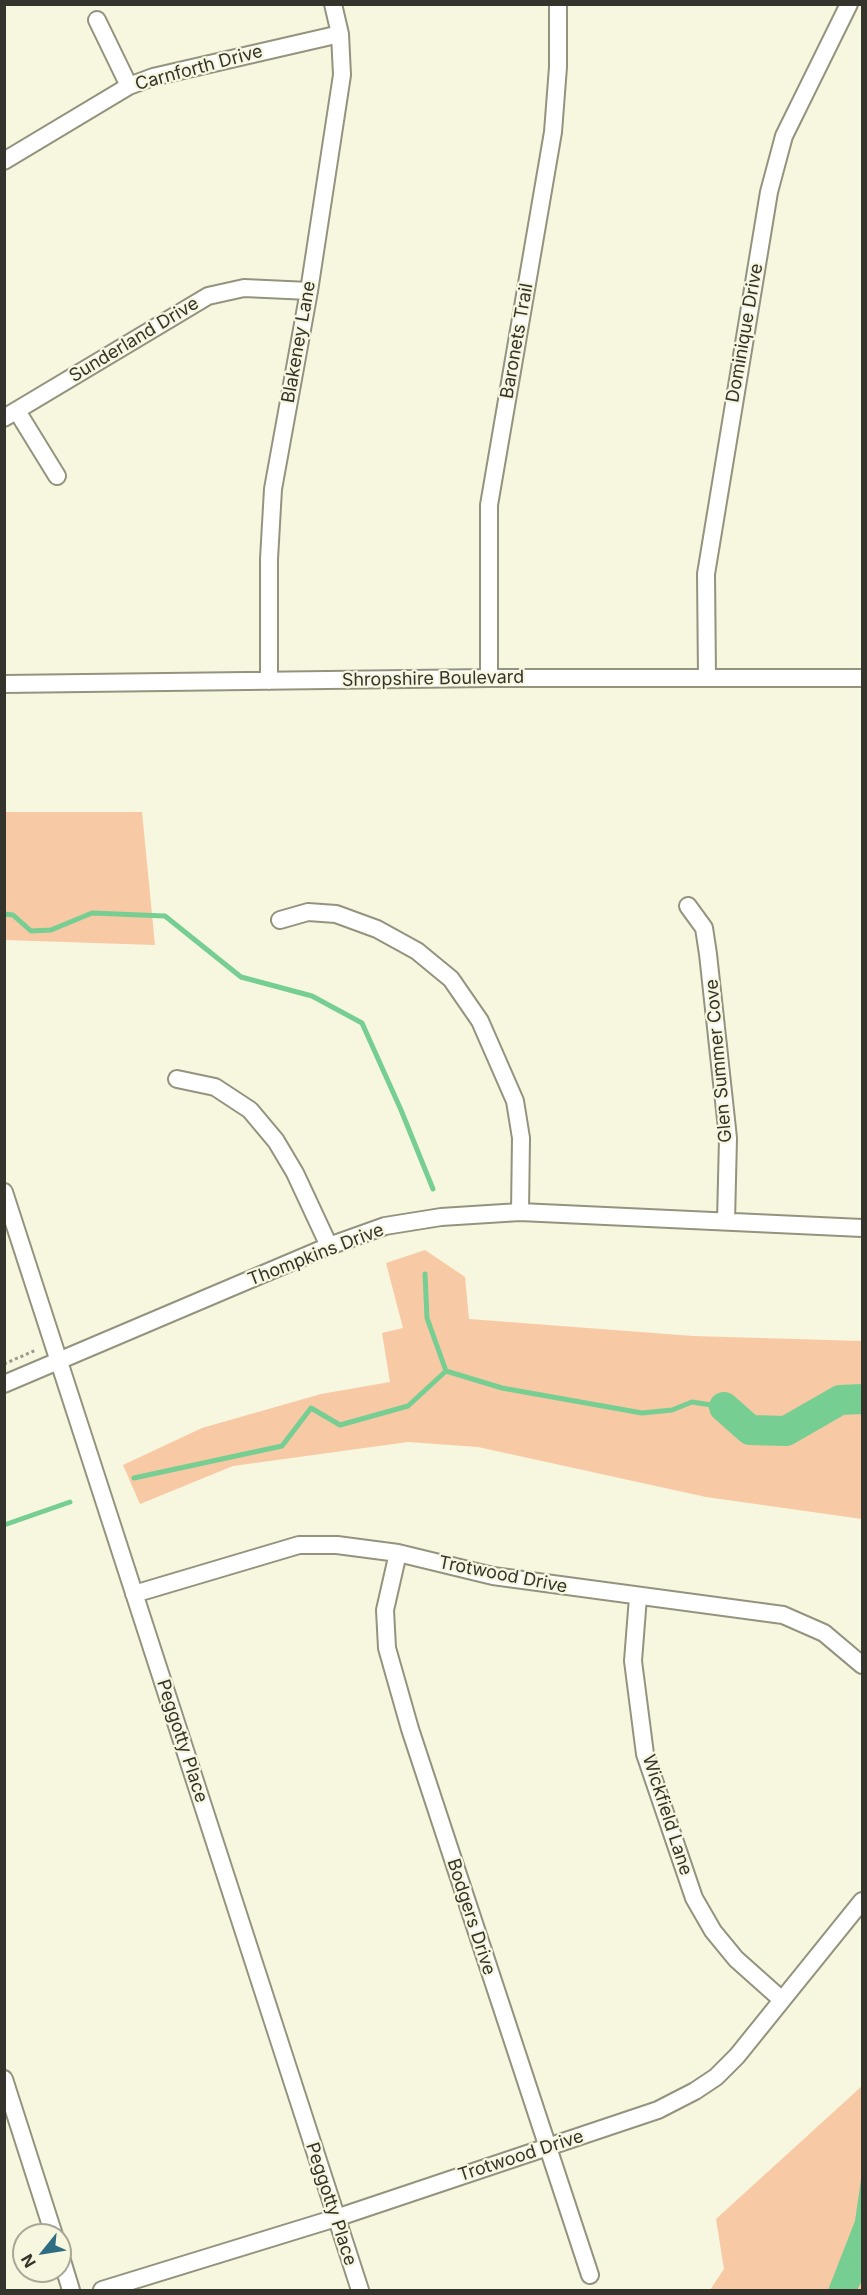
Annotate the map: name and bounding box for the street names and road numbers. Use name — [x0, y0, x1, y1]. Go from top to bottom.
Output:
street label: Carnforth Drive — [133, 41, 265, 95]
street label: Dominique Drive — [722, 262, 768, 404]
street label: Blakeney Lane — [278, 279, 320, 405]
street label: Baronets Trail — [496, 282, 538, 400]
street label: Sunderland Drive — [65, 293, 203, 387]
street label: Shropshire Boulevard — [342, 667, 524, 691]
street label: Glen Summer Cove — [701, 978, 737, 1144]
street label: Thompkins Drive — [245, 1219, 387, 1291]
street label: Trotwood Drive — [437, 1552, 569, 1598]
street label: Peggotty Place — [152, 1677, 212, 1805]
street label: Wickfield Lane — [637, 1752, 697, 1878]
street label: Bodgers Drive — [442, 1856, 500, 1978]
street label: Trotwood Drive — [455, 2126, 587, 2186]
street label: Peggotty Place — [301, 2140, 361, 2268]

